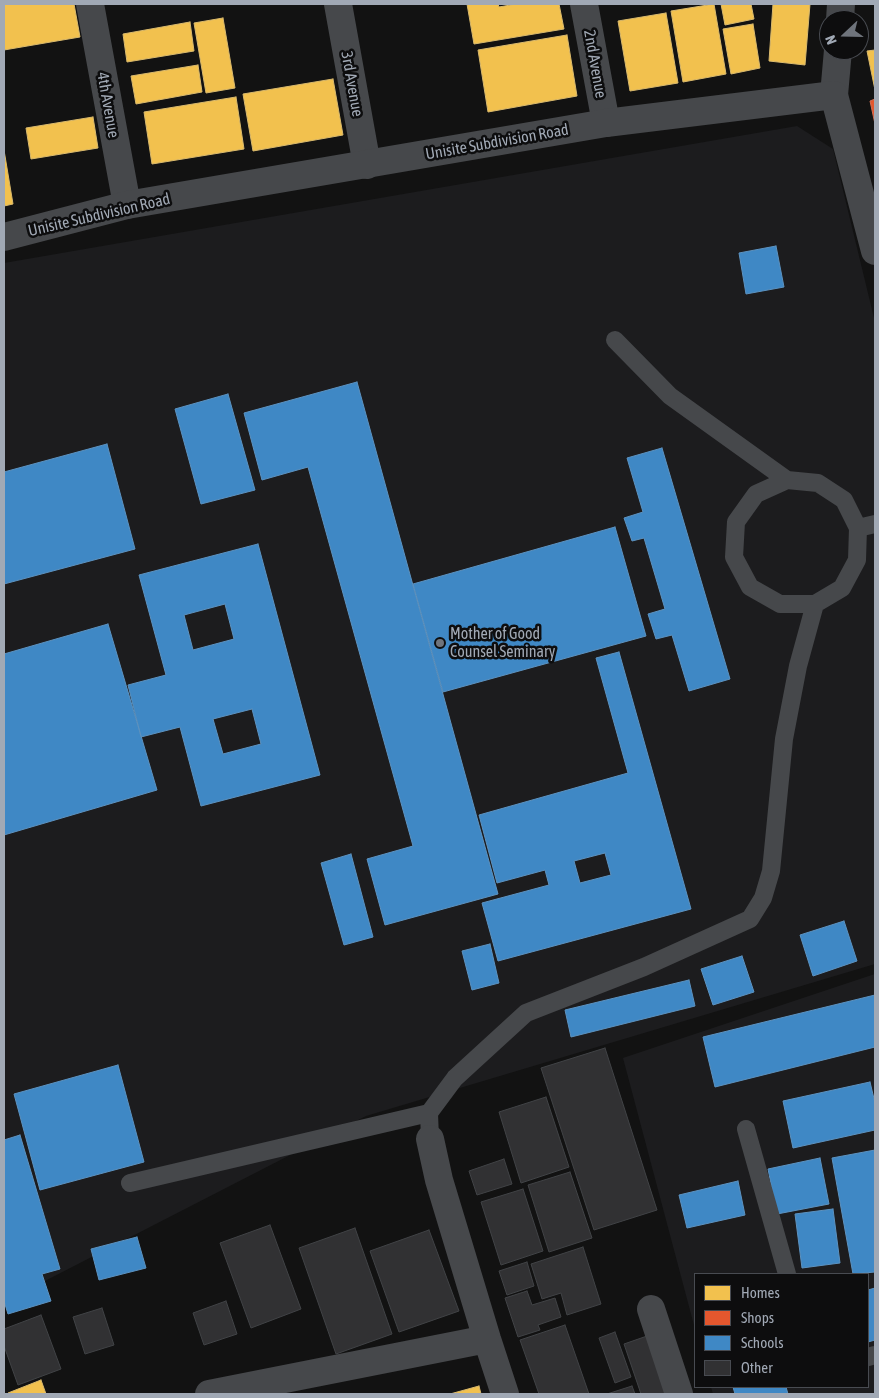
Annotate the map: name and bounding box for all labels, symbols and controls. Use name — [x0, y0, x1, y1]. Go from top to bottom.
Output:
north arrow — [819, 10, 869, 60]
street label: 2nd Avenue — [580, 28, 610, 100]
text: N — [822, 33, 840, 47]
street label: 3rd Avenue — [337, 50, 367, 118]
street label: 4th Avenue — [93, 71, 123, 139]
street label: Unisite Subdivision Road — [424, 120, 570, 164]
street label: Unisite Subdivision Road — [26, 189, 172, 241]
place label: Mother of Good Counsel Seminary — [450, 624, 555, 662]
marker: Mother of Good Counsel Seminary — [434, 637, 446, 649]
legend — [694, 1273, 869, 1388]
text: Homes — [741, 1284, 780, 1301]
text: Shops — [741, 1309, 774, 1326]
text: Schools — [741, 1334, 784, 1351]
text: Other — [741, 1359, 773, 1376]

